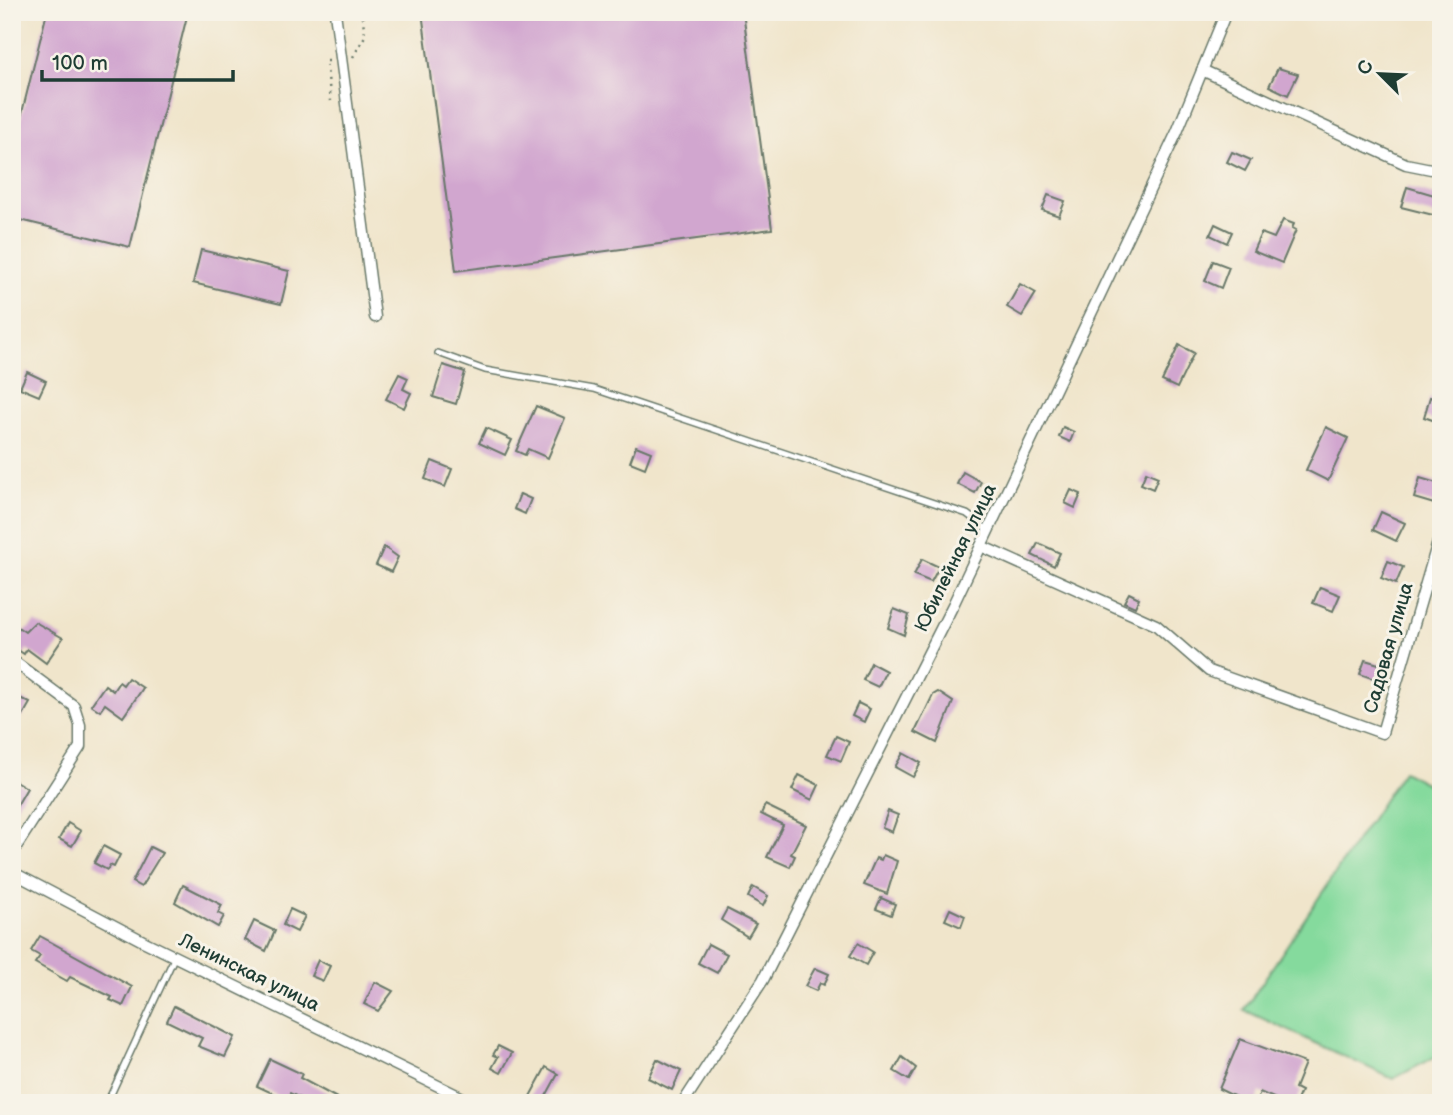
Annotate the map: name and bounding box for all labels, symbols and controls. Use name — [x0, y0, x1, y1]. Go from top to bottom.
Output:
scale bar — [42, 38, 233, 82]
north arrow — [1344, 38, 1414, 108]
text: 100 m — [52, 51, 108, 76]
text: С — [1353, 57, 1379, 78]
street label: Юбилейная улица — [910, 480, 1002, 636]
street label: Садовая улица — [1359, 580, 1419, 716]
street label: Ленинская улица — [174, 929, 323, 1017]

